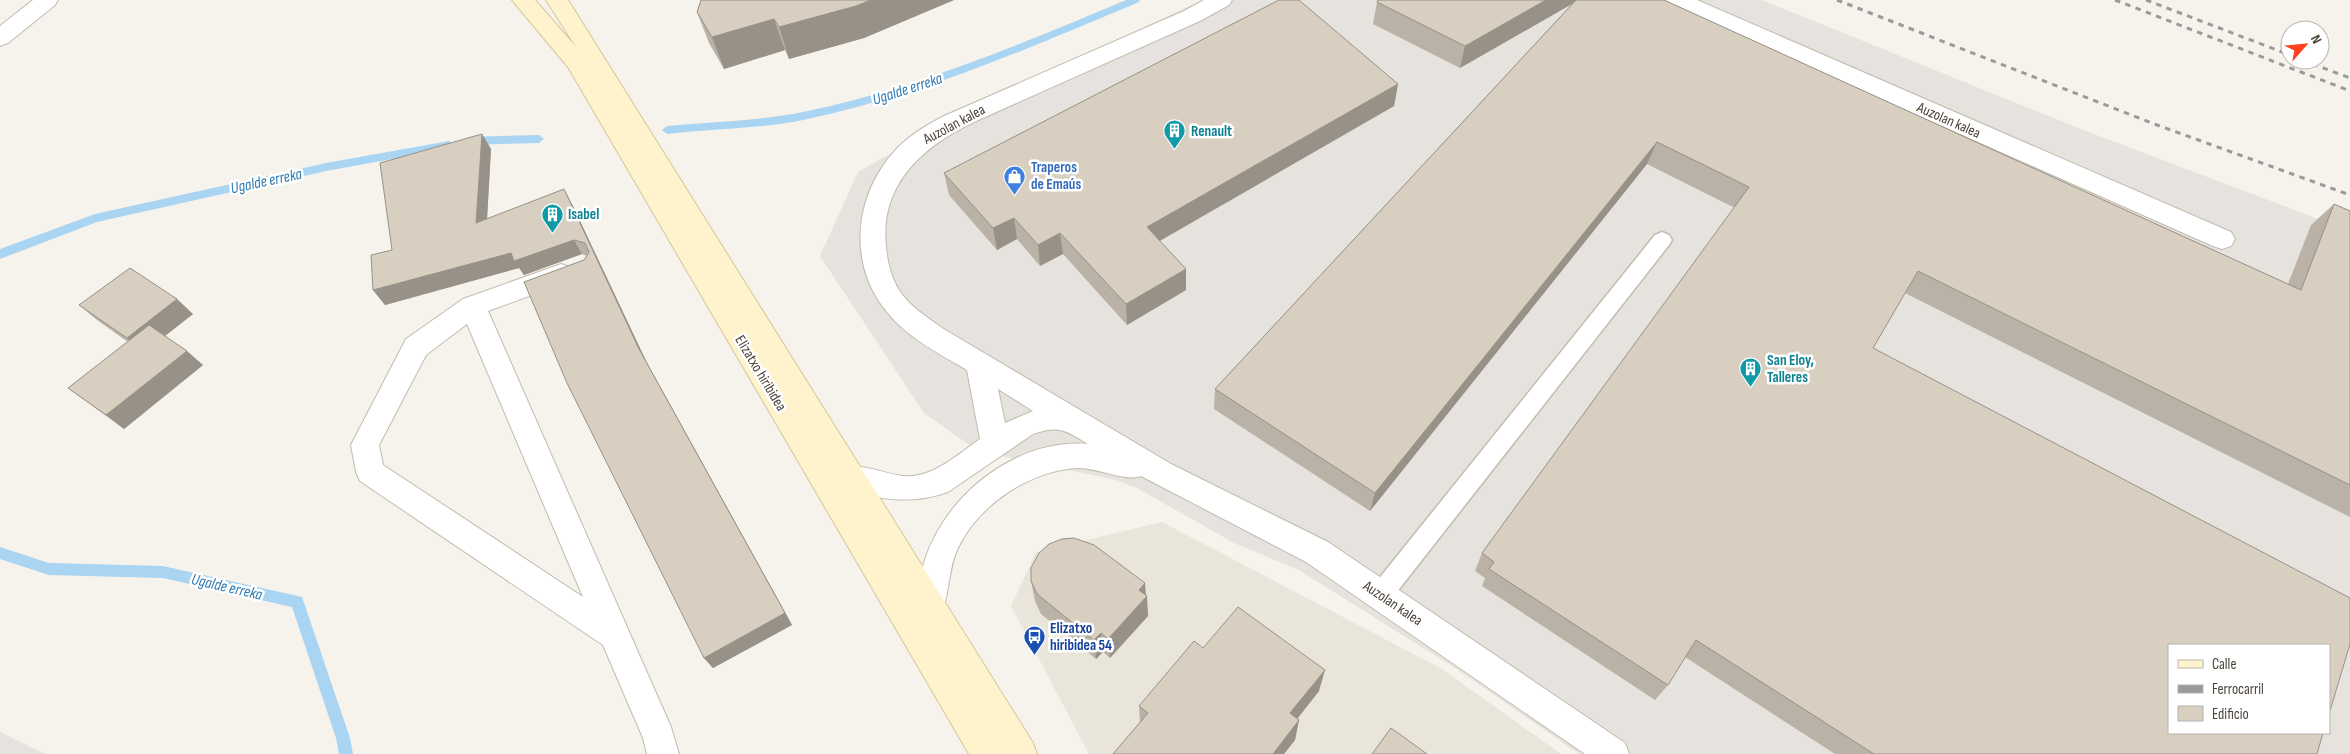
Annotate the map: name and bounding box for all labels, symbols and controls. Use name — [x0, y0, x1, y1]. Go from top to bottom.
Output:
north arrow — [2280, 20, 2330, 70]
text: N — [2307, 32, 2325, 47]
water label: Ugalde erreka — [870, 69, 945, 110]
street label: Auzolan kalea — [1913, 98, 1984, 143]
street label: Auzolan kalea — [919, 100, 989, 149]
building icon: Renault — [1163, 119, 1187, 150]
place label: Renault — [1191, 122, 1232, 141]
place label: Traperos de Emaús — [1031, 158, 1081, 194]
shop icon: Traperos de Emaús — [1003, 164, 1027, 195]
water label: Ugalde erreka — [229, 165, 304, 198]
building icon: Isabel — [540, 202, 564, 233]
place label: Isabel — [568, 205, 599, 224]
street label: Elizatxo hiribidea — [731, 332, 791, 415]
place label: San Eloy, Talleres — [1767, 351, 1814, 387]
building icon: San Eloy, Talleres — [1739, 357, 1763, 388]
water label: Ugalde erreka — [189, 570, 265, 605]
street label: Auzolan kalea — [1359, 576, 1426, 630]
place label: Elizatxo hiribidea 54 — [1050, 619, 1112, 655]
bus stop icon: Elizatxo hiribidea 54 — [1022, 625, 1046, 656]
legend — [2168, 644, 2330, 734]
text: Calle — [2212, 655, 2236, 674]
text: Ferrocarril — [2212, 680, 2264, 699]
text: Edificio — [2212, 705, 2249, 724]

